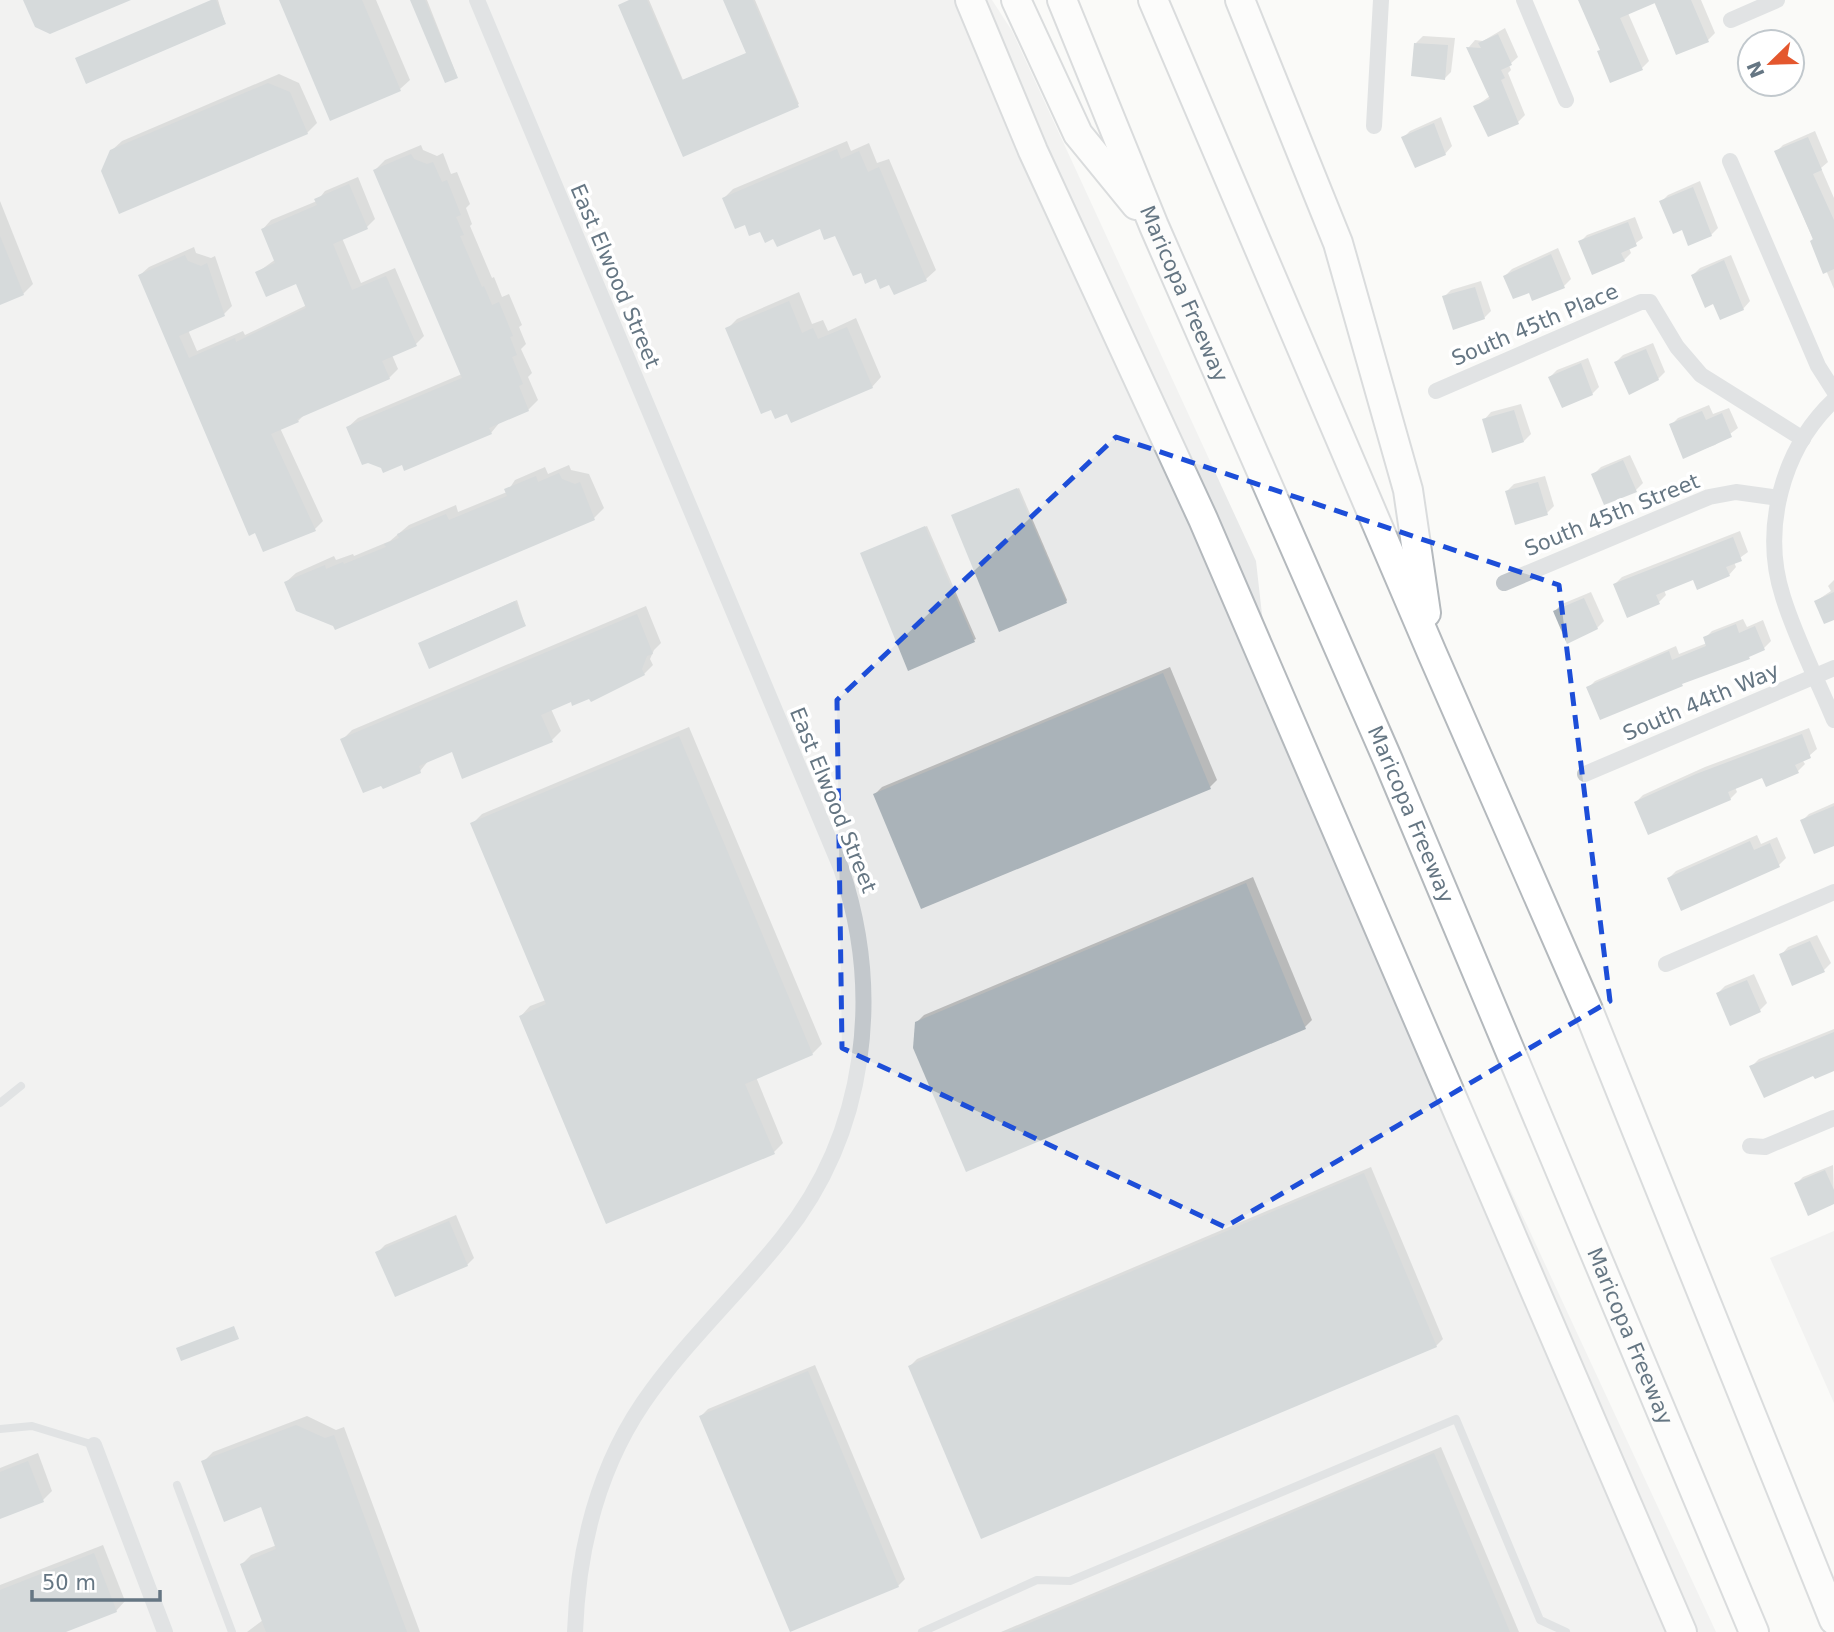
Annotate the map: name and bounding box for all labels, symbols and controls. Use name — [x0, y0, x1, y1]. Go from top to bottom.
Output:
north arrow — [1736, 28, 1806, 98]
text: N — [1742, 58, 1769, 81]
street label: East Elwood Street — [565, 180, 665, 372]
street label: Maricopa Freeway — [1135, 202, 1233, 386]
street label: South 45th Place — [1448, 279, 1622, 371]
street label: South 45th Street — [1521, 469, 1703, 561]
street label: South 44th Way — [1619, 658, 1783, 746]
street label: East Elwood Street — [785, 704, 881, 896]
street label: Maricopa Freeway — [1363, 722, 1459, 907]
street label: Maricopa Freeway — [1582, 1244, 1678, 1428]
scale bar — [32, 1558, 159, 1602]
text: 50 m — [42, 1571, 96, 1595]

